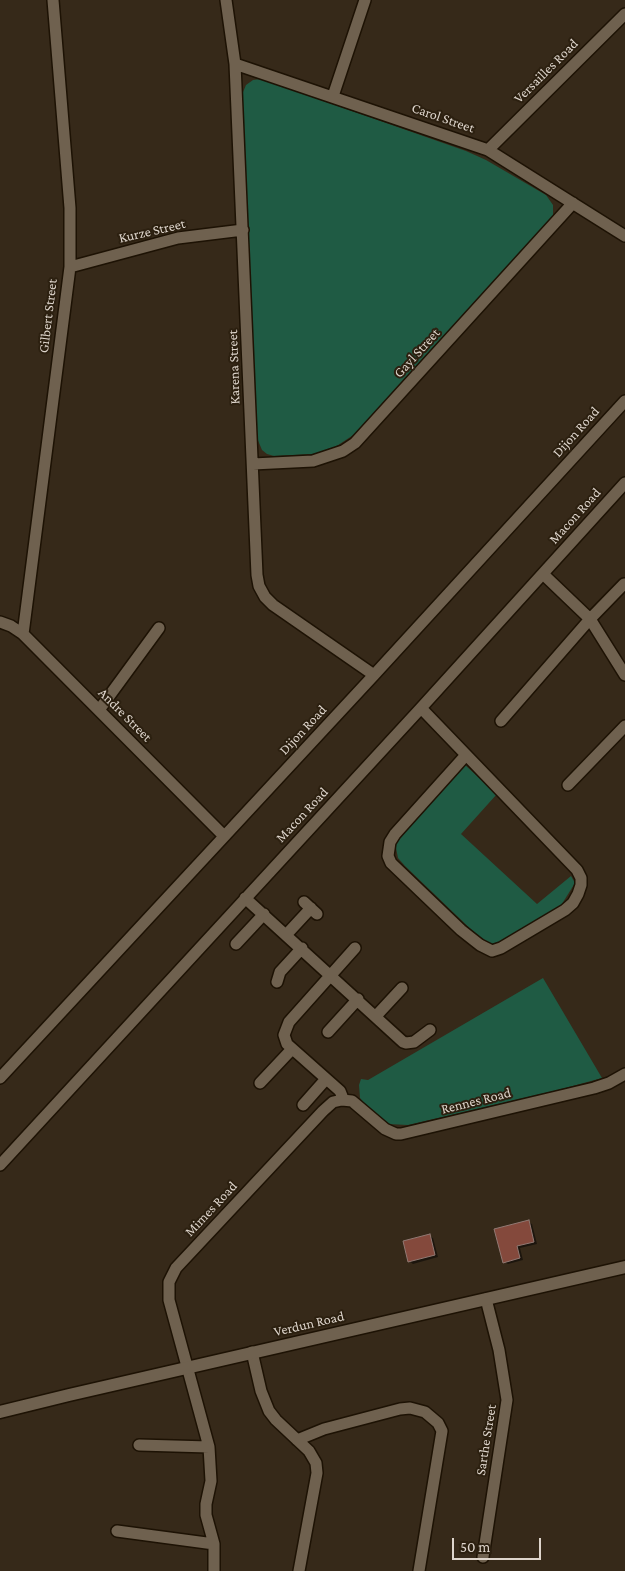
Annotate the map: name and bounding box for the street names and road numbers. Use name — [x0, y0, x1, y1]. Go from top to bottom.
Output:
street label: Versailles Road — [510, 35, 582, 107]
street label: Carol Street — [409, 99, 477, 137]
street label: Kurze Street — [117, 215, 187, 247]
street label: Gilbert Street — [35, 278, 61, 354]
street label: Gayl Street — [390, 325, 444, 381]
street label: Karena Street — [224, 329, 244, 405]
street label: Dijon Road — [549, 403, 603, 461]
street label: Macon Road — [546, 485, 604, 547]
street label: Andre Street — [95, 685, 155, 745]
street label: Dijon Road — [276, 702, 330, 758]
street label: Macon Road — [272, 784, 332, 846]
street label: Rennes Road — [439, 1084, 513, 1118]
street label: Mimes Road — [181, 1178, 241, 1240]
street label: Verdun Road — [272, 1308, 346, 1340]
street label: Sarthe Street — [472, 1403, 500, 1477]

